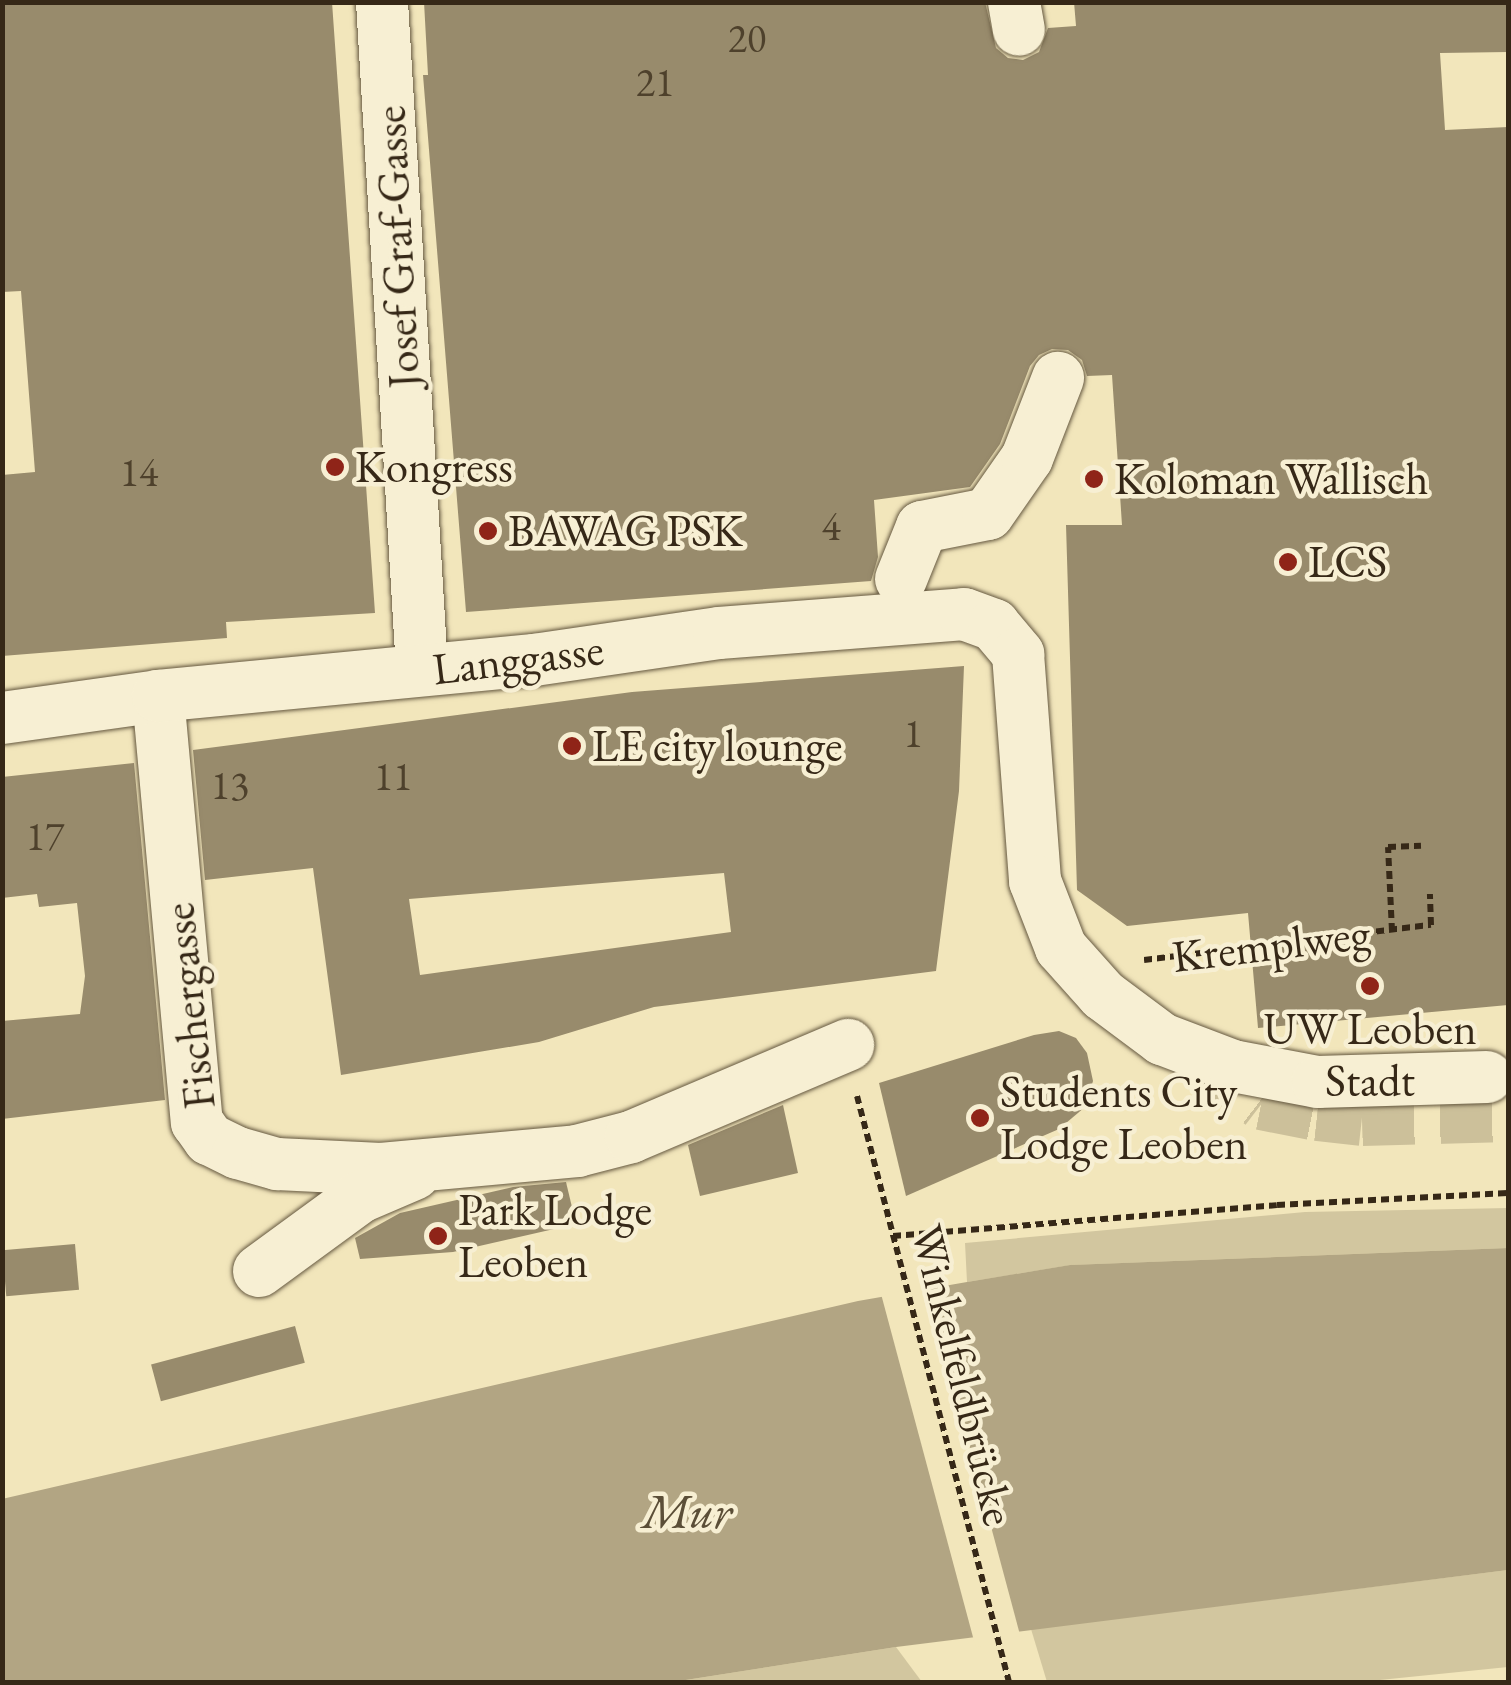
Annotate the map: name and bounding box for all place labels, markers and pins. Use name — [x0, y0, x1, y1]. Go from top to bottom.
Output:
place label: Kongress — [355, 440, 513, 494]
place label: Koloman Wallisch — [1114, 452, 1428, 506]
marker: Kongress — [324, 456, 346, 478]
marker: Koloman Wallisch — [1083, 468, 1105, 490]
place label: BAWAG PSK — [508, 504, 743, 558]
marker: BAWAG PSK — [477, 520, 499, 542]
place label: LCS — [1308, 535, 1387, 589]
marker: LCS — [1277, 551, 1299, 573]
place label: LE city lounge — [592, 719, 843, 773]
marker: LE city lounge — [561, 735, 583, 757]
marker: UW Leoben Stadt — [1359, 975, 1381, 997]
place label: UW Leoben Stadt — [1263, 1002, 1477, 1108]
place label: Students City Lodge Leoben — [1000, 1065, 1248, 1171]
marker: Students City Lodge Leoben — [969, 1107, 991, 1129]
place label: Park Lodge Leoben — [458, 1183, 652, 1289]
marker: Park Lodge Leoben — [427, 1225, 449, 1247]

